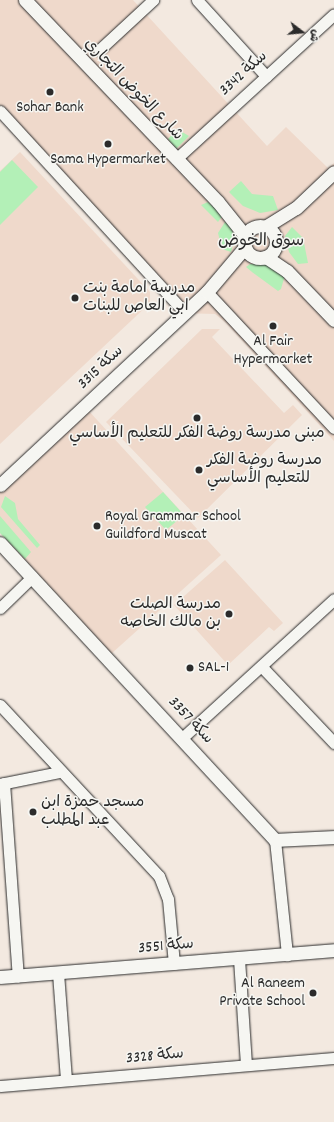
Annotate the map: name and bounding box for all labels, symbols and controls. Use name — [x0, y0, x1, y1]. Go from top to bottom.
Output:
north arrow — [282, 12, 322, 52]
text: ش — [304, 27, 323, 43]
street label: شارع الخوض التجاري — [79, 35, 187, 145]
street label: سكة 3342 — [216, 47, 272, 101]
marker: Sohar Bank — [45, 87, 55, 97]
place label: Sohar Bank — [16, 98, 84, 118]
marker: Sama Hypermarket — [103, 139, 113, 149]
place label: Sama Hypermarket — [50, 150, 166, 170]
district label: سوق الخوض — [218, 233, 304, 253]
place label: مدرسة امامة بنت ابي العاص للبنات — [83, 279, 195, 317]
marker: مدرسة امامة بنت ابي العاص للبنات — [70, 293, 80, 303]
marker: Al Fair Hypermarket — [268, 321, 278, 331]
place label: Al Fair Hypermarket — [234, 332, 312, 370]
street label: سكة 3315 — [74, 342, 128, 394]
marker: مبنى مدرسة روضة الفكر للتعليم الأساسي — [192, 413, 202, 423]
place label: مبنى مدرسة روضة الفكر للتعليم الأساسي — [69, 424, 325, 444]
place label: مدرسة روضة الفكر للتعليم الأساسي — [207, 451, 322, 489]
marker: مدرسة روضة الفكر للتعليم الأساسي — [194, 465, 204, 475]
place label: Royal Grammar School Guildford Muscat — [105, 507, 241, 545]
marker: Royal Grammar School Guildford Muscat — [92, 521, 102, 531]
place label: مدرسة الصلت بن مالك الخاصه — [121, 595, 221, 633]
marker: مدرسة الصلت بن مالك الخاصه — [224, 609, 234, 619]
place label: SAL-1 — [198, 658, 229, 678]
marker: SAL-1 — [185, 663, 195, 673]
street label: سكة 3357 — [163, 693, 217, 749]
place label: مسجد حمزة ابن عبد المطلب — [41, 793, 144, 831]
marker: مسجد حمزة ابن عبد المطلب — [28, 807, 38, 817]
street label: سكة 3551 — [137, 935, 195, 959]
place label: Al Raneem Private School — [219, 974, 305, 1012]
marker: Al Raneem Private School — [308, 988, 318, 998]
street label: سكة 3328 — [125, 1045, 185, 1069]

